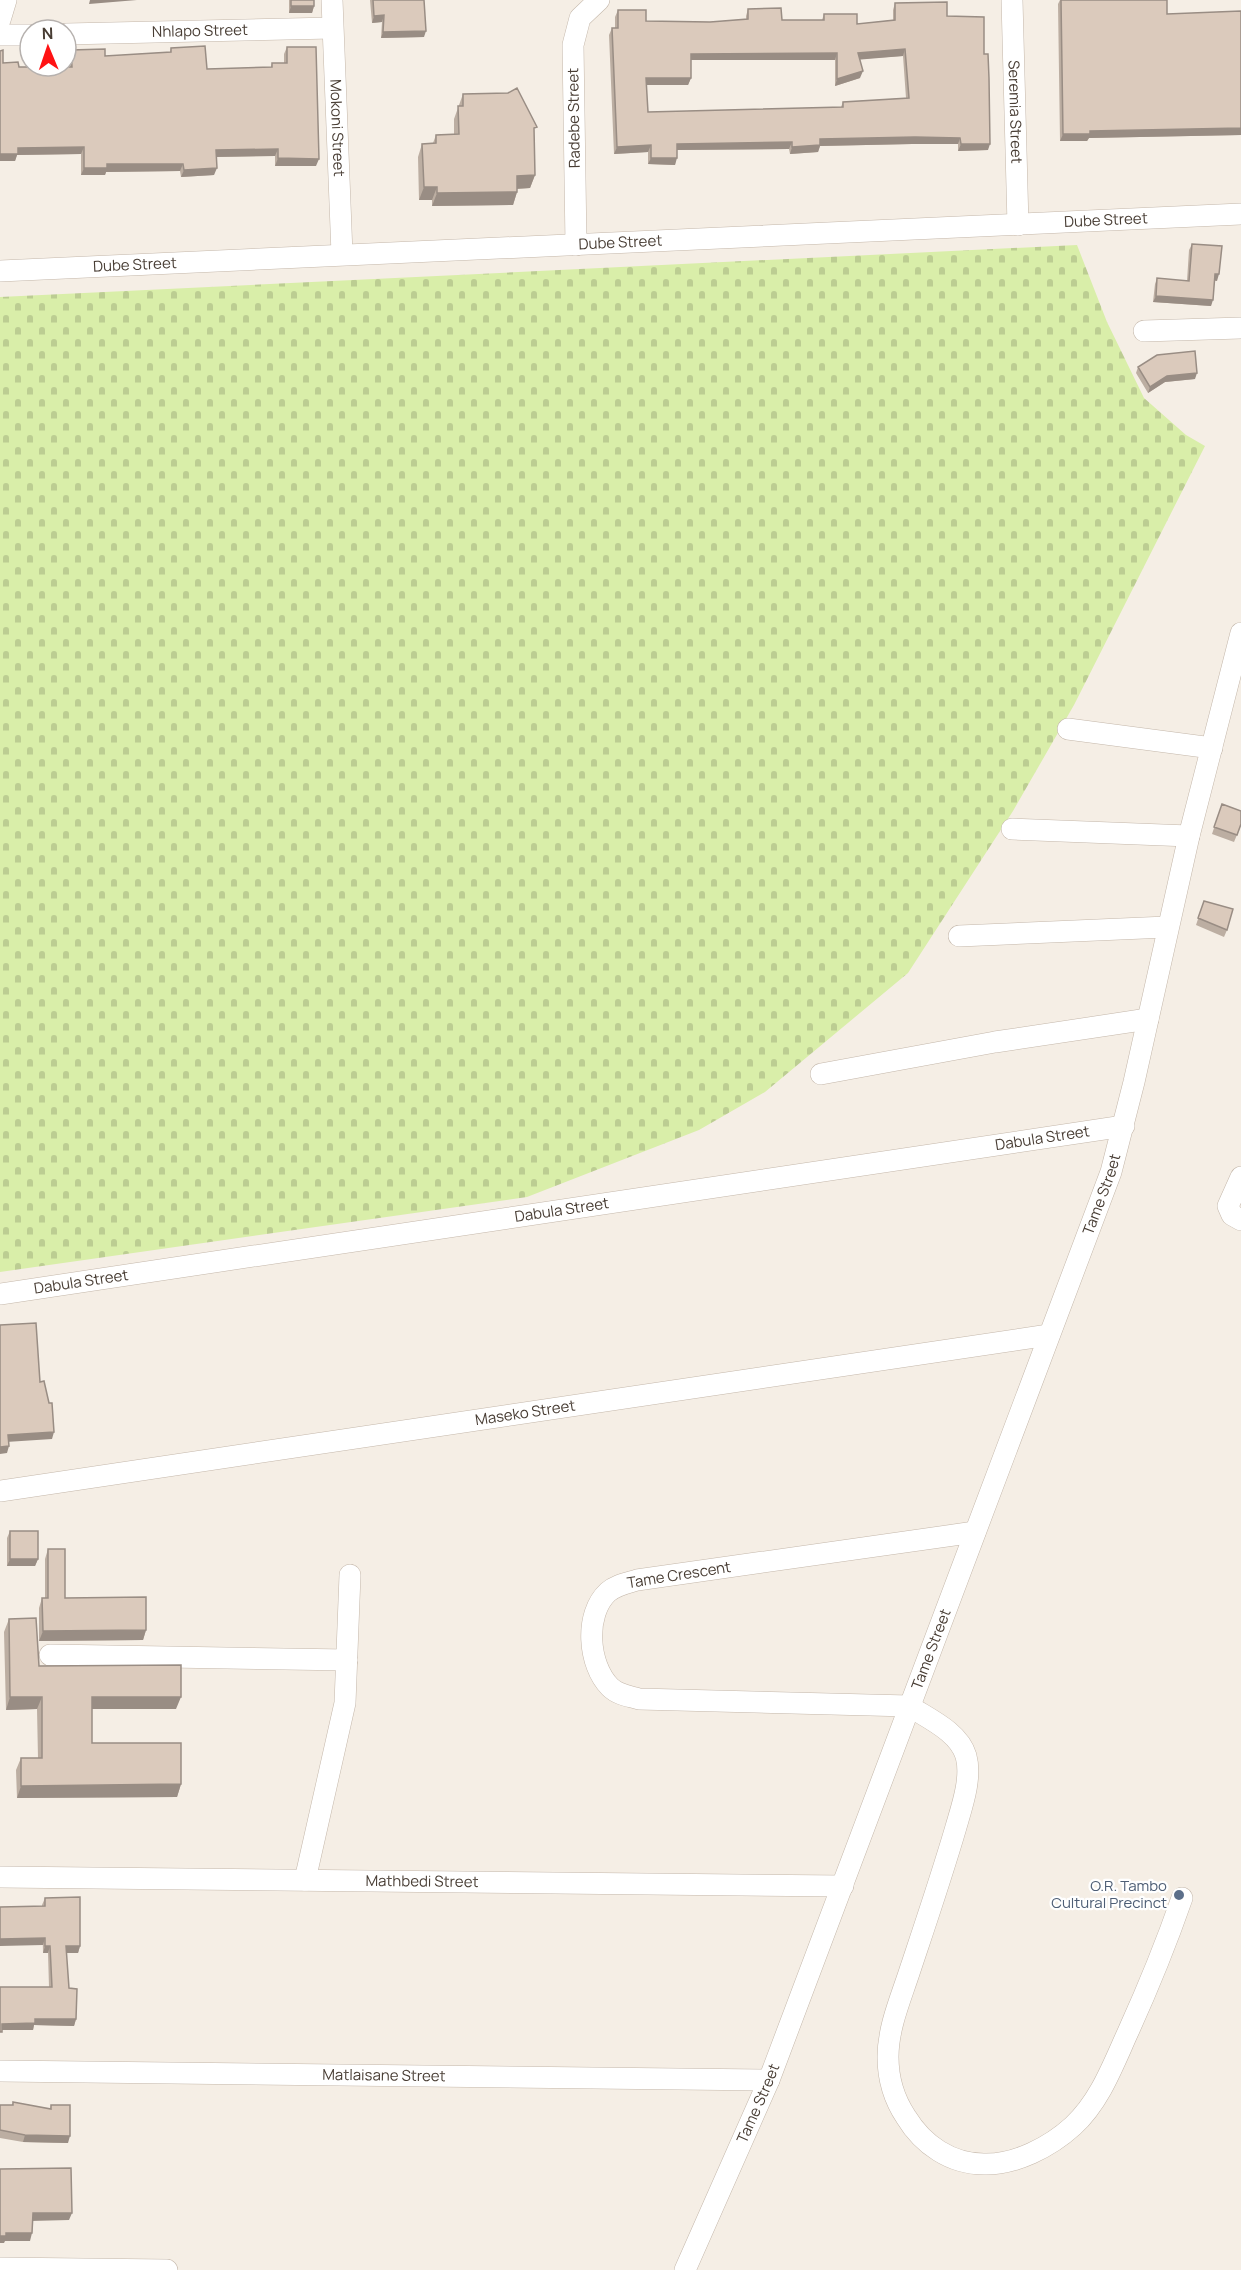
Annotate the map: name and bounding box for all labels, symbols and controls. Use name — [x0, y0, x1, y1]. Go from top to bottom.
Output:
north arrow — [18, 18, 78, 78]
street label: Nhlapo Street — [152, 19, 248, 42]
text: N — [41, 22, 54, 44]
street label: Seremia Street — [1004, 60, 1027, 164]
street label: Radebe Street — [562, 68, 585, 168]
street label: Mokoni Street — [325, 79, 350, 177]
street label: Dube Street — [1063, 207, 1148, 232]
street label: Dube Street — [578, 230, 663, 254]
street label: Dube Street — [93, 252, 177, 277]
street label: Dabula Street — [994, 1120, 1091, 1155]
street label: Tame Street — [1077, 1151, 1125, 1238]
street label: Dabula Street — [513, 1192, 610, 1227]
street label: Dabula Street — [32, 1264, 130, 1299]
street label: Maseko Street — [474, 1395, 577, 1430]
street label: Tame Crescent — [626, 1556, 732, 1593]
street label: Tame Street — [906, 1606, 956, 1692]
street label: Mathbedi Street — [365, 1870, 479, 1892]
place label: O.R. Tambo Cultural Precinct — [1051, 1875, 1167, 1913]
marker: O.R. Tambo Cultural Precinct — [1172, 1888, 1186, 1902]
street label: Tame Street — [731, 2061, 784, 2146]
street label: Matlaisane Street — [322, 2064, 446, 2086]

